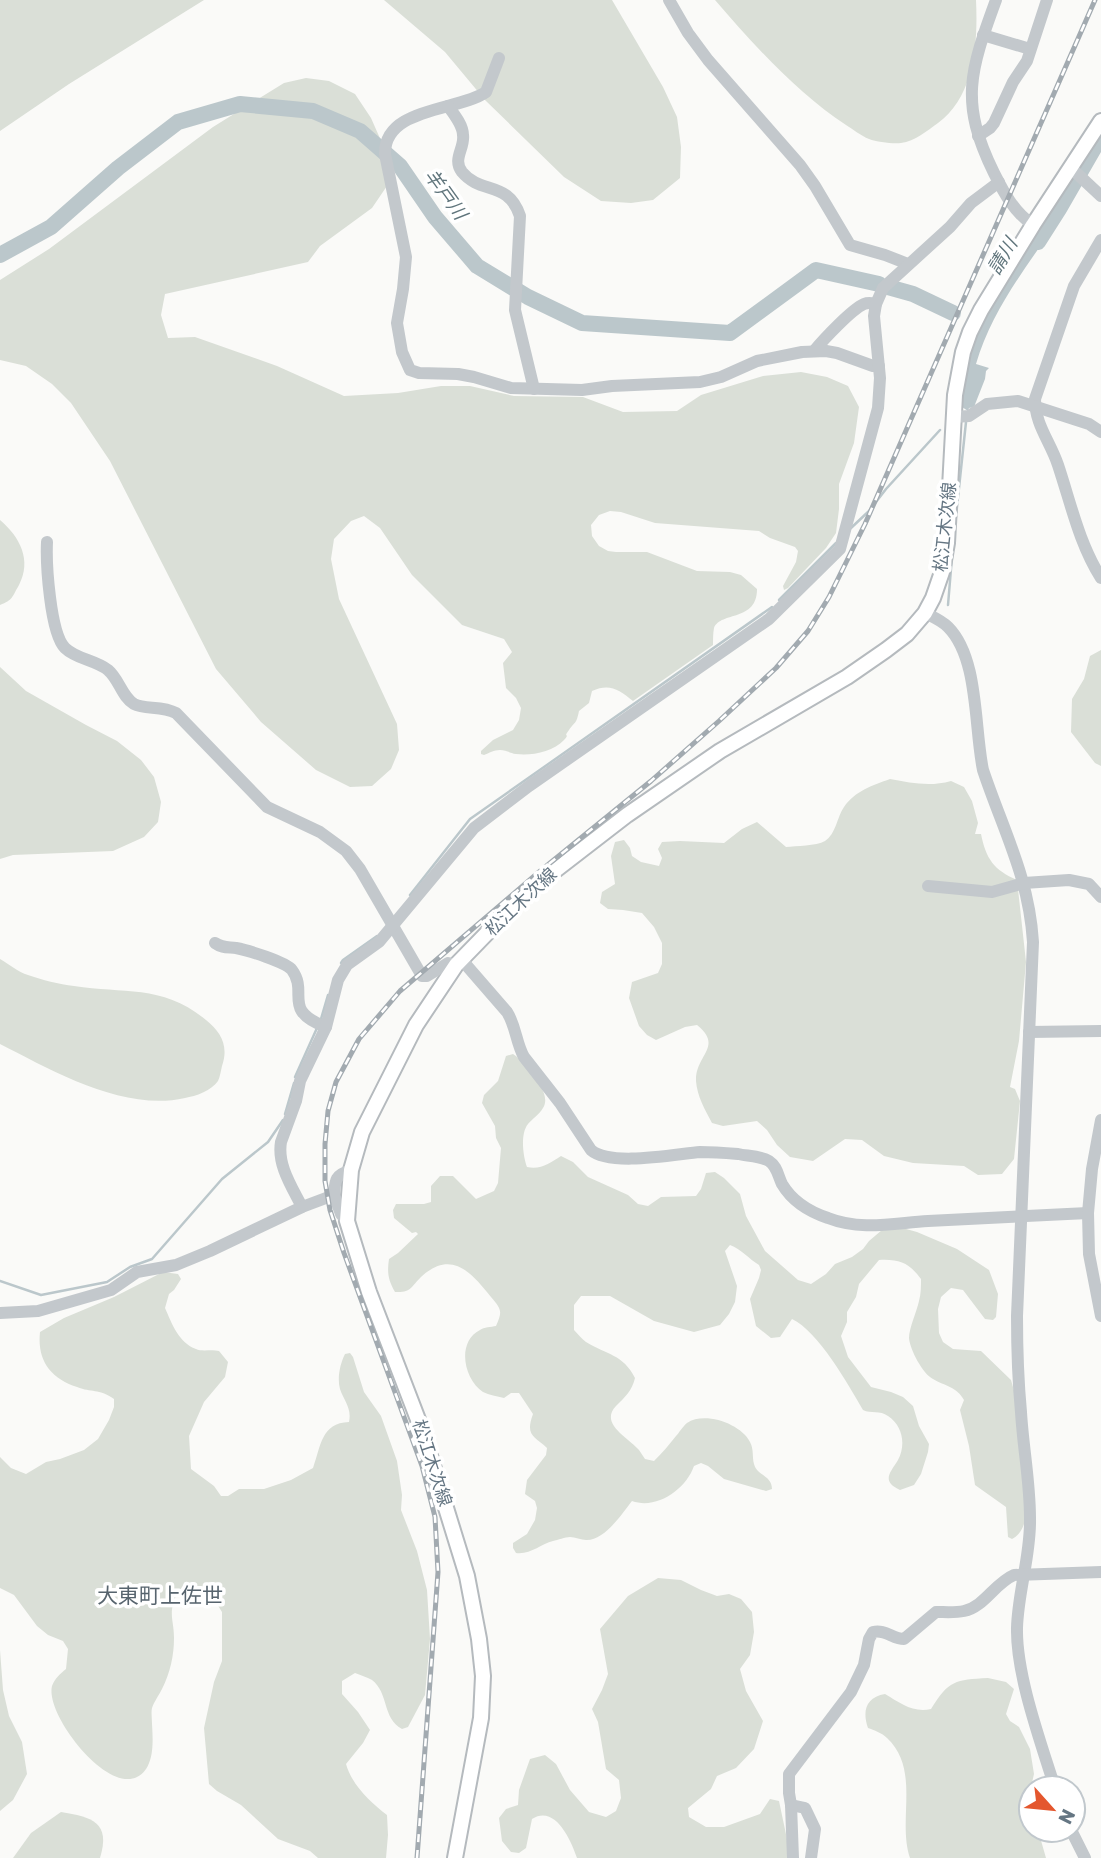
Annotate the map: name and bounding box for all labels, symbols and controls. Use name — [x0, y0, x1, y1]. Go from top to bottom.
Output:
water label: 羊戸川 — [420, 164, 473, 226]
water label: 請川 — [983, 232, 1023, 278]
street label: 松江木次線 — [929, 481, 961, 573]
street label: 松江木次線 — [481, 863, 561, 941]
street label: 松江木次線 — [408, 1417, 456, 1509]
district label: 大東町上佐世 — [97, 1583, 223, 1608]
north arrow — [1017, 1774, 1087, 1844]
text: N — [1053, 1805, 1080, 1828]

